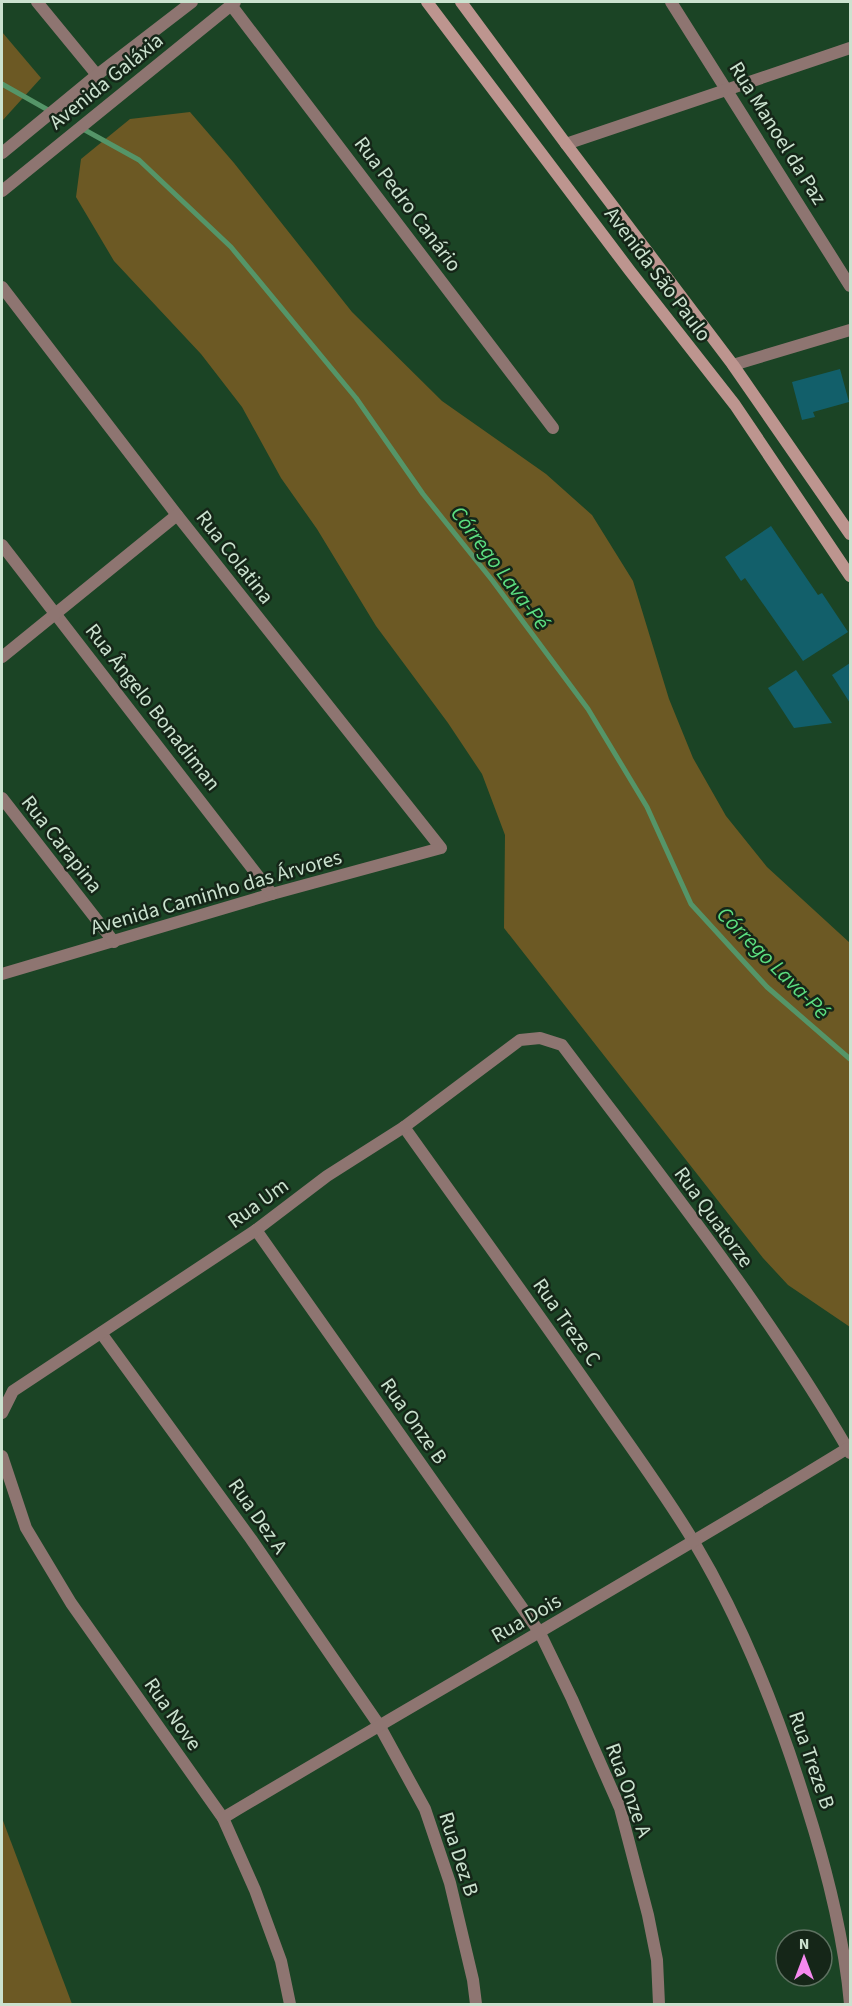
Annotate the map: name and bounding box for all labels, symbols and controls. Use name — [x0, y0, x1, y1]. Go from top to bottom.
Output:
street label: Avenida Galáxia — [43, 26, 169, 136]
street label: Rua Manoel da Paz — [722, 56, 834, 210]
street label: Rua Pedro Canário — [347, 130, 469, 278]
street label: Avenida São Paulo — [597, 200, 719, 348]
water label: Córrego Lava-Pé — [443, 499, 558, 637]
street label: Rua Colatina — [189, 504, 281, 610]
street label: Rua Ângelo Bonadiman — [78, 617, 228, 797]
street label: Rua Carapina — [14, 789, 110, 899]
street label: Avenida Caminho das Árvores — [87, 842, 345, 942]
water label: Córrego Lava-Pé — [709, 899, 837, 1027]
street label: Rua Quatorze — [667, 1160, 761, 1274]
street label: Rua Um — [221, 1171, 295, 1235]
street label: Rua Treze C — [526, 1272, 608, 1372]
street label: Rua Onze B — [373, 1372, 455, 1470]
street label: Rua Dez A — [221, 1472, 295, 1560]
street label: Rua Dois — [485, 1586, 567, 1650]
street label: Rua Nove — [137, 1671, 209, 1757]
street label: Rua Treze B — [781, 1707, 843, 1813]
street label: Rua Onze A — [598, 1739, 660, 1842]
street label: Rua Dez B — [431, 1808, 487, 1900]
north arrow — [774, 1928, 834, 1988]
text: N — [799, 1933, 809, 1955]

